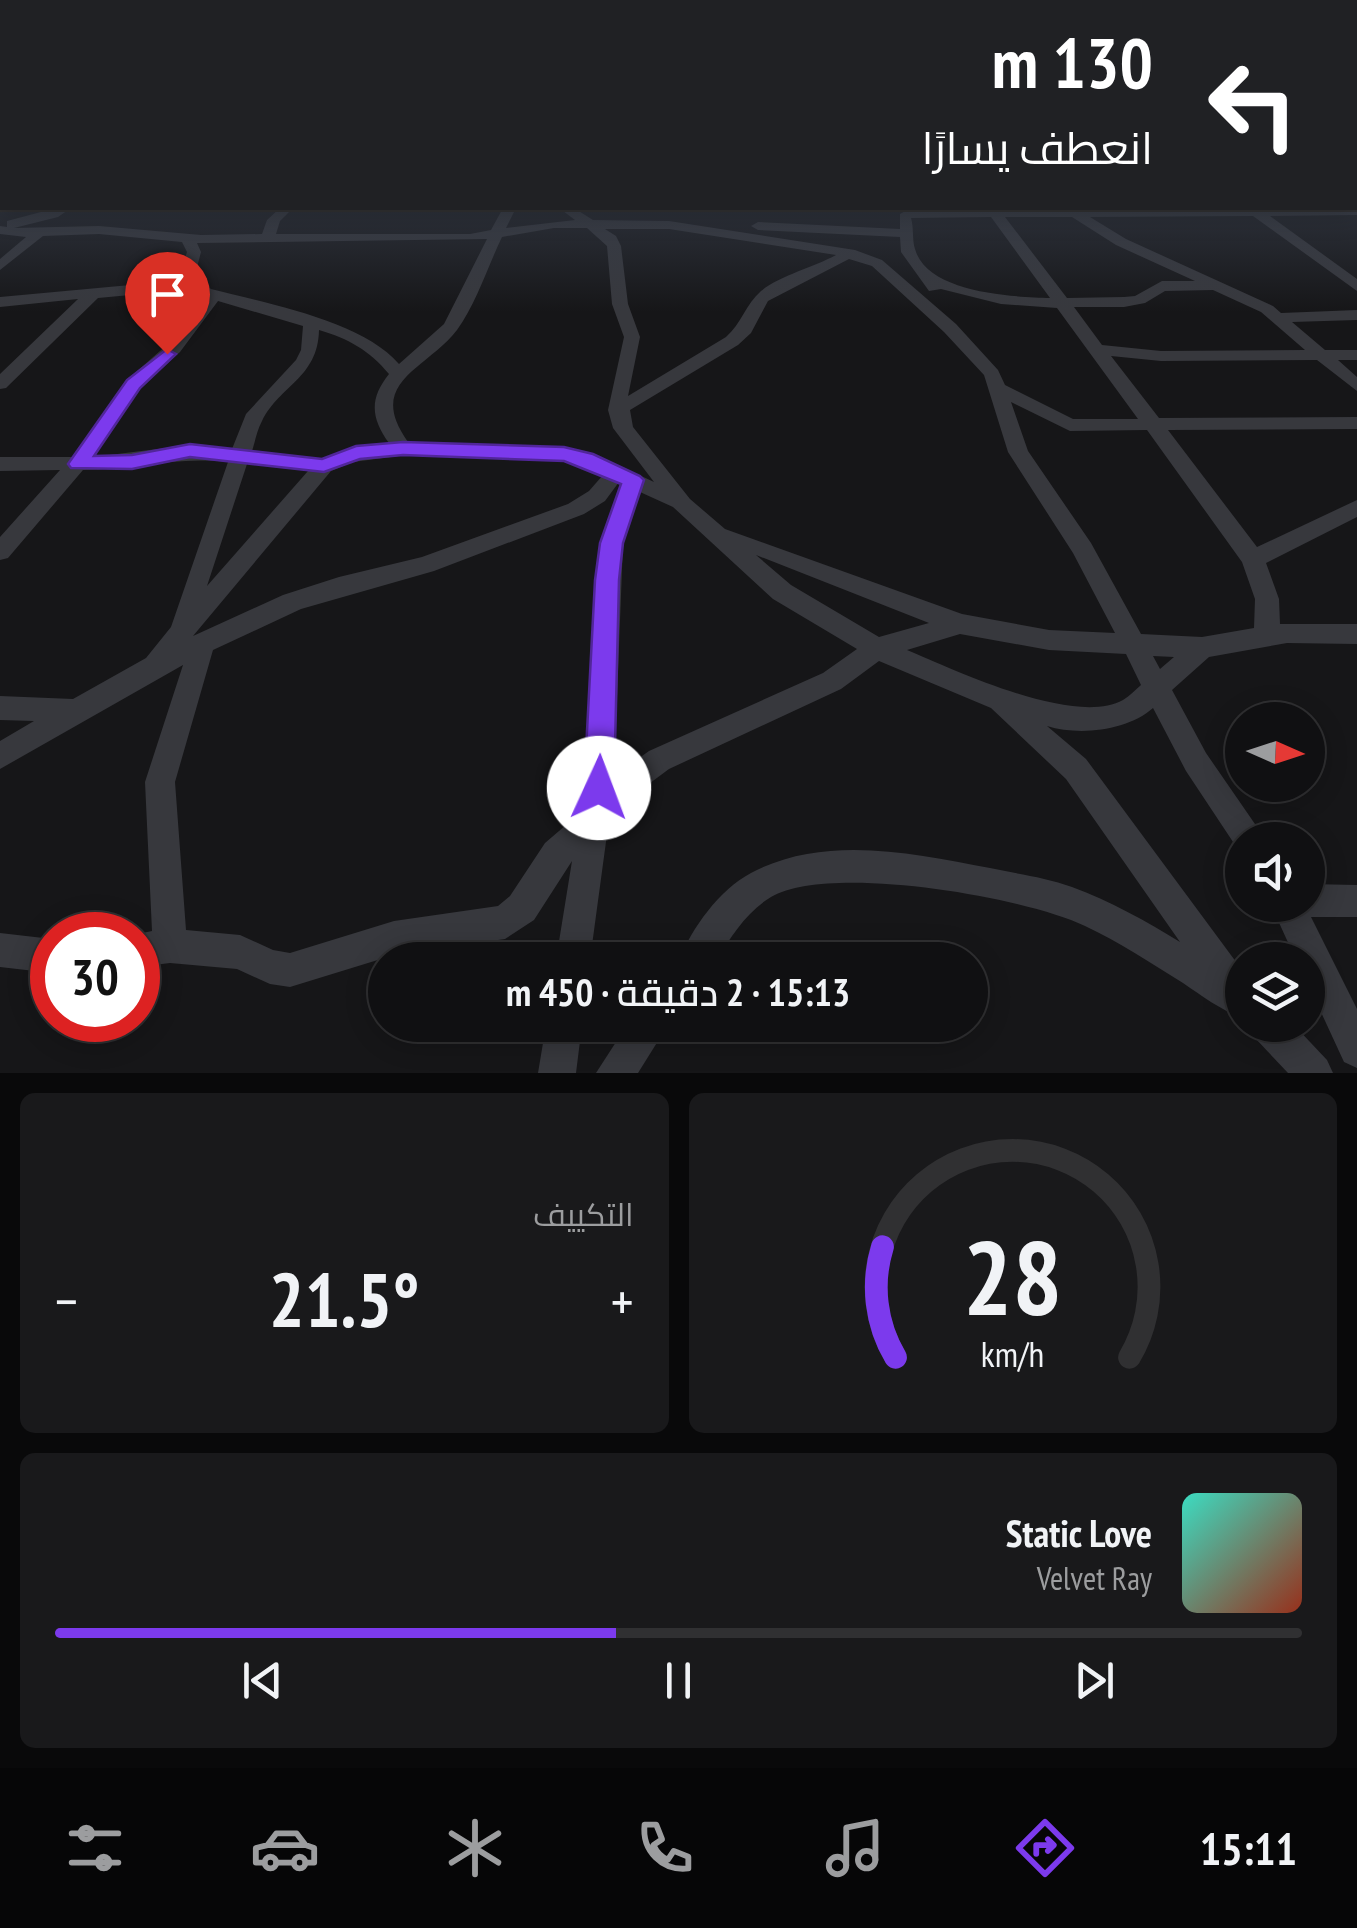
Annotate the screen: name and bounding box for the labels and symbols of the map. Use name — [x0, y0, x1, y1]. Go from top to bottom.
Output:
pin — [125, 252, 210, 355]
north arrow — [1225, 702, 1325, 802]
position arrow — [547, 736, 651, 840]
speed limit sign: 30 — [30, 912, 160, 1042]

